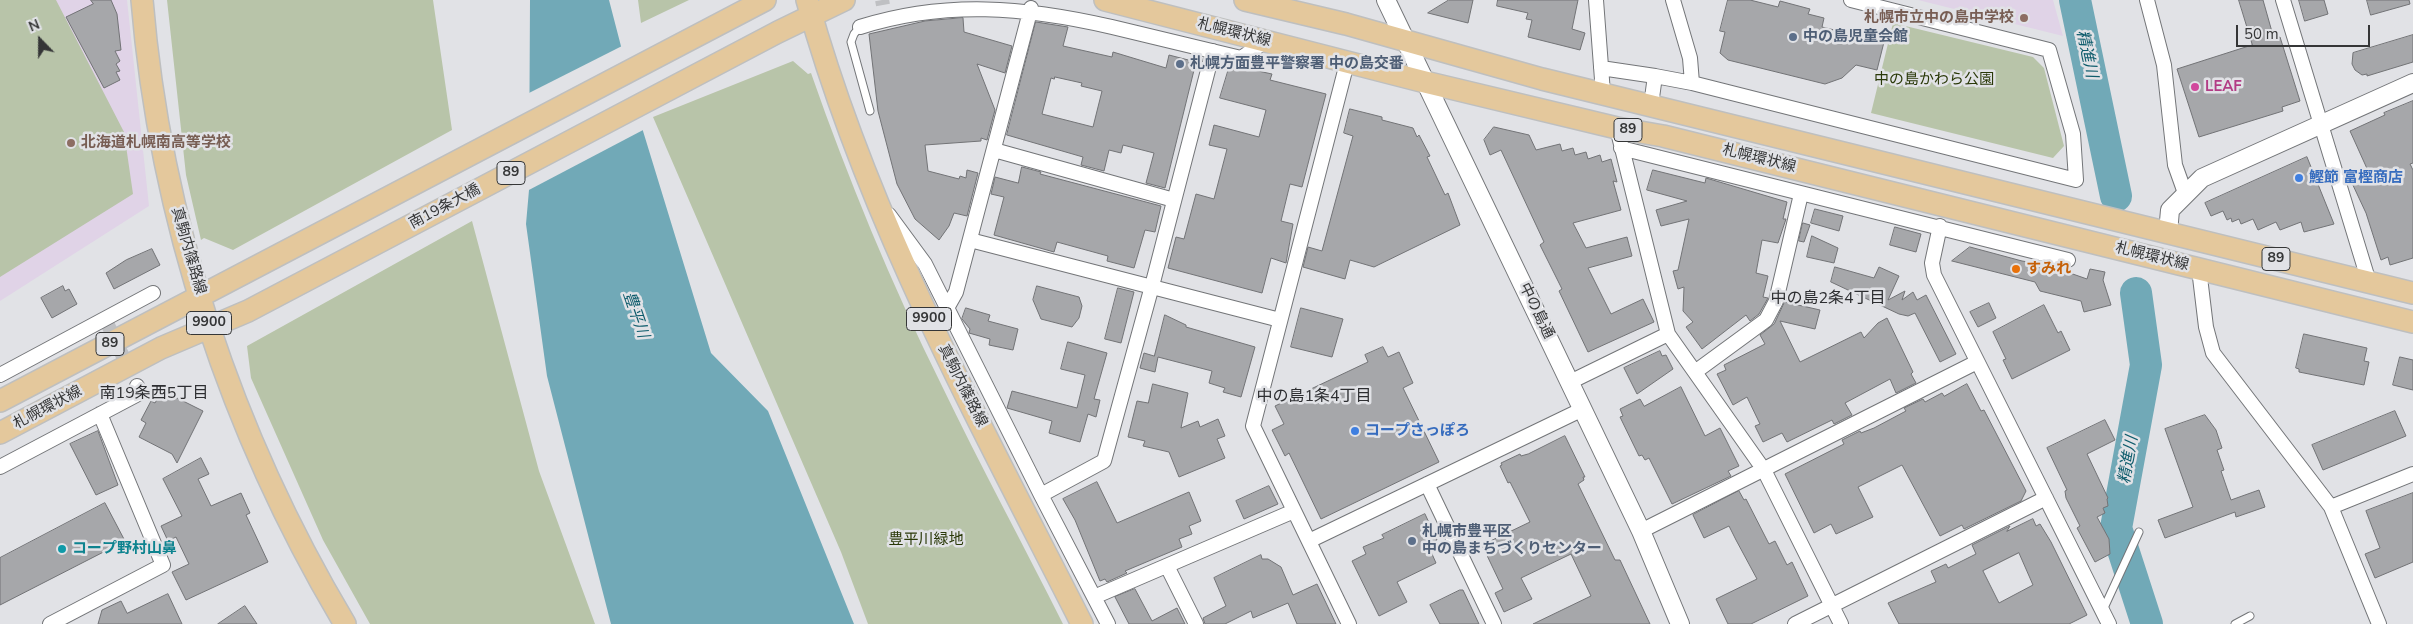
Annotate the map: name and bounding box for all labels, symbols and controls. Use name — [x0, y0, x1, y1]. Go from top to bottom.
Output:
place label: 札幌市立中の島中学校 — [1864, 9, 2014, 27]
marker: 札幌市立中の島中学校 — [2018, 12, 2030, 24]
north arrow — [15, 15, 65, 65]
text: N — [26, 15, 43, 36]
street label: 札幌環状線 — [1195, 15, 1273, 51]
scale bar — [2238, 15, 2372, 47]
text: 50 m — [2244, 24, 2279, 44]
place label: 中の島児童会館 — [1803, 28, 1908, 46]
water label: 精進川 — [2072, 29, 2100, 79]
marker: 中の島児童会館 — [1787, 31, 1799, 43]
place label: 札幌方面豊平警察署 中の島交番 — [1190, 55, 1404, 73]
marker: 札幌方面豊平警察署 中の島交番 — [1174, 58, 1186, 70]
park label: 中の島かわら公園 — [1874, 71, 1994, 89]
place label: LEAF — [2205, 78, 2242, 96]
marker: LEAF — [2189, 81, 2201, 93]
road number: 89 — [1614, 118, 1642, 142]
place label: 北海道札幌南高等学校 — [81, 134, 231, 152]
marker: 北海道札幌南高等学校 — [65, 137, 77, 149]
street label: 札幌環状線 — [1720, 141, 1798, 177]
road number: 89 — [497, 162, 525, 184]
place label: 鰹節 富樫商店 — [2309, 169, 2403, 187]
marker: 鰹節 富樫商店 — [2293, 172, 2305, 184]
street label: 南19条大橋 — [406, 181, 484, 233]
street label: 真駒内篠路線 — [167, 205, 209, 297]
street label: 札幌環状線 — [2113, 239, 2191, 275]
road number: 89 — [2262, 248, 2290, 270]
place label: すみれ — [2026, 260, 2071, 278]
marker: すみれ — [2010, 263, 2022, 275]
street label: 中の島通 — [1515, 280, 1557, 342]
water label: 豊平川 — [618, 289, 652, 341]
district label: 中の島2条4丁目 — [1770, 289, 1886, 309]
road number: 9900 — [906, 308, 952, 330]
road number: 9900 — [186, 312, 232, 334]
road number: 89 — [96, 332, 124, 356]
street label: 真駒内篠路線 — [934, 342, 990, 430]
street label: 札幌環状線 — [11, 382, 85, 434]
district label: 南19条西5丁目 — [100, 384, 208, 404]
district label: 中の島1条4丁目 — [1256, 387, 1372, 407]
place label: コープさっぽろ — [1365, 422, 1470, 440]
marker: コープさっぽろ — [1349, 425, 1361, 437]
water label: 精進川 — [2115, 435, 2143, 485]
place label: 札幌市豊平区 中の島まちづくりセンター — [1422, 523, 1602, 558]
park label: 豊平川緑地 — [889, 531, 963, 549]
marker: 札幌市豊平区 中の島まちづくりセンター — [1406, 535, 1418, 547]
place label: コープ野村山鼻 — [72, 540, 177, 558]
marker: コープ野村山鼻 — [56, 543, 68, 555]

